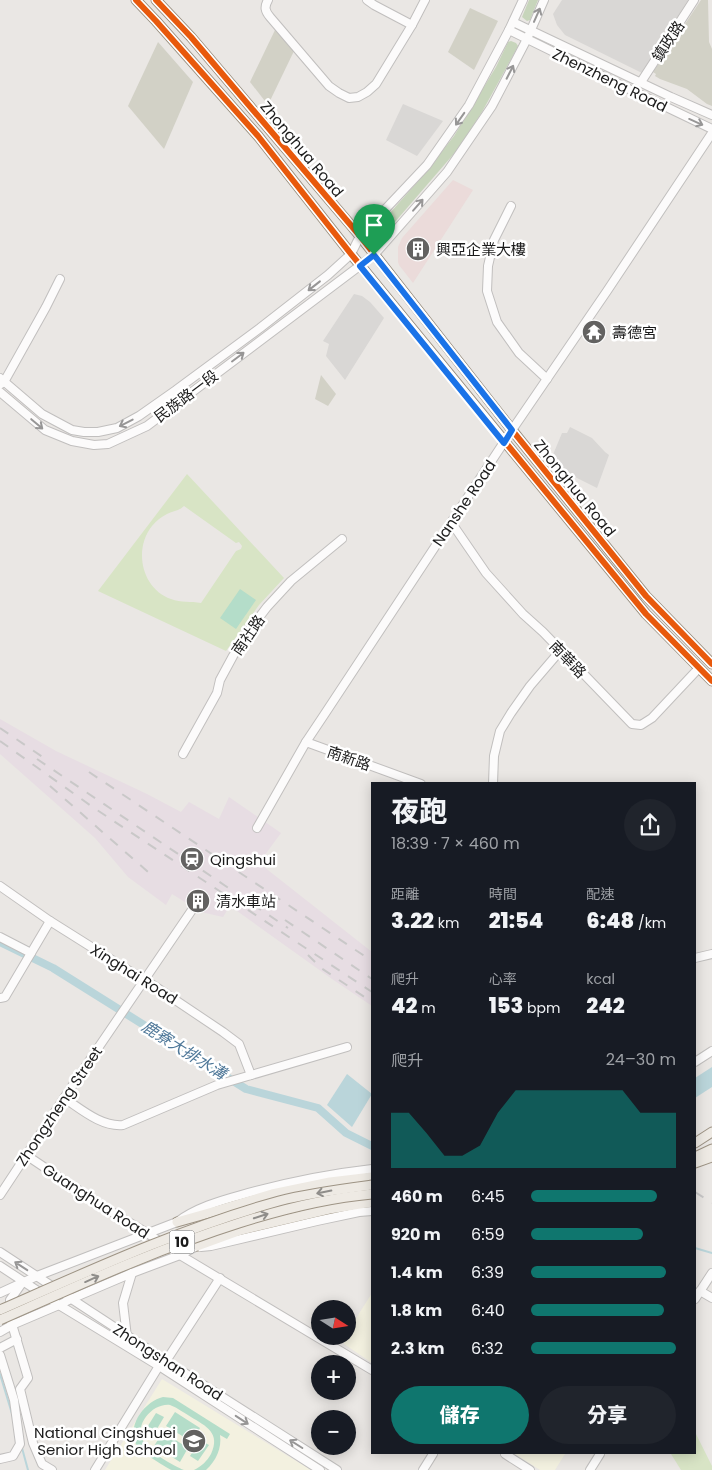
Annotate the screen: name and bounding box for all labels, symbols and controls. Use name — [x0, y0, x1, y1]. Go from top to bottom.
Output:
one-way arrow — [533, 8, 543, 23]
street label: 鎮政路 — [647, 16, 689, 66]
street label: Zhenzheng Road — [549, 43, 671, 117]
one-way arrow — [506, 65, 515, 80]
street label: Zhonghua Road — [256, 97, 348, 201]
one-way arrow — [455, 111, 465, 125]
one-way arrow — [688, 117, 703, 127]
one-way arrow — [412, 198, 423, 211]
pin — [353, 204, 395, 255]
icon: arrive — [360, 211, 388, 239]
building icon: 興亞企業大樓 — [405, 236, 431, 262]
place label: 興亞企業大樓 — [436, 239, 526, 260]
one-way arrow — [307, 280, 320, 291]
temple icon: 壽德宮 — [581, 319, 607, 345]
place label: 壽德宮 — [612, 322, 657, 343]
one-way arrow — [231, 352, 245, 362]
street label: 民族路一段 — [150, 365, 222, 427]
one-way arrow — [31, 418, 44, 429]
one-way arrow — [119, 419, 134, 428]
street label: Zhonghua Road — [529, 435, 621, 541]
street label: Nanshe Road — [427, 456, 501, 550]
street label: 南社路 — [226, 611, 270, 659]
street label: 南華路 — [545, 636, 591, 682]
street label: 南新路 — [324, 741, 374, 775]
text: 夜跑 — [391, 792, 447, 831]
button: share — [624, 799, 676, 851]
text: 18:39 · 7 × 460 m — [391, 832, 520, 855]
station icon: Qingshui — [179, 846, 205, 872]
place label: Qingshui — [210, 849, 276, 870]
text: 距離 — [391, 884, 419, 904]
text: 時間 — [489, 884, 517, 904]
text: 配速 — [586, 884, 614, 904]
building icon: 清水車站 — [185, 888, 211, 914]
place label: 清水車站 — [216, 891, 276, 912]
text: 3.22 — [391, 906, 434, 935]
text: 21:54 — [489, 906, 543, 935]
text: 6:48 — [586, 906, 634, 935]
text: km — [434, 913, 459, 933]
text: /km — [634, 913, 666, 933]
street label: Xinghai Road — [86, 939, 182, 1009]
text: 爬升 — [391, 969, 419, 989]
text: 心率 — [489, 969, 517, 989]
text: kcal — [586, 969, 615, 989]
text: 42 — [391, 991, 417, 1020]
text: 153 — [489, 991, 523, 1020]
text: 242 — [586, 991, 625, 1020]
text: m — [417, 998, 436, 1018]
text: bpm — [523, 998, 560, 1018]
water label: 鹿寮大排水溝 — [137, 1015, 232, 1086]
street label: Zhongzheng Street — [11, 1042, 107, 1170]
text: 24–30 m — [606, 1048, 676, 1071]
text: 爬升 — [391, 1049, 423, 1072]
street label: Guanghua Road — [38, 1159, 154, 1243]
text: 460 m — [391, 1185, 443, 1208]
text: 6:45 — [471, 1185, 505, 1208]
one-way arrow — [317, 1188, 333, 1198]
one-way arrow — [253, 1211, 268, 1220]
text: 920 m — [391, 1223, 441, 1246]
text: 6:59 — [471, 1223, 505, 1246]
road number: 10 — [170, 1230, 194, 1254]
one-way arrow — [14, 1260, 28, 1271]
text: 1.4 km — [391, 1261, 443, 1284]
text: 6:39 — [471, 1261, 504, 1284]
one-way arrow — [84, 1273, 99, 1283]
text: 1.8 km — [391, 1299, 442, 1322]
text: 6:40 — [471, 1299, 505, 1322]
north arrow — [311, 1300, 356, 1345]
map controls — [311, 1300, 356, 1455]
street label: Zhongshan Road — [109, 1319, 227, 1405]
text: 2.3 km — [391, 1337, 445, 1360]
text: 6:32 — [471, 1337, 503, 1360]
button: + — [311, 1355, 356, 1400]
button: 儲存 — [391, 1386, 529, 1444]
button: 分享 — [539, 1386, 676, 1444]
button: − — [311, 1410, 356, 1455]
one-way arrow — [235, 1415, 249, 1425]
place label: National Cingshuei Senior High School — [34, 1422, 176, 1460]
school or university icon: National Cingshuei Senior High School — [181, 1428, 207, 1454]
one-way arrow — [289, 1439, 303, 1449]

